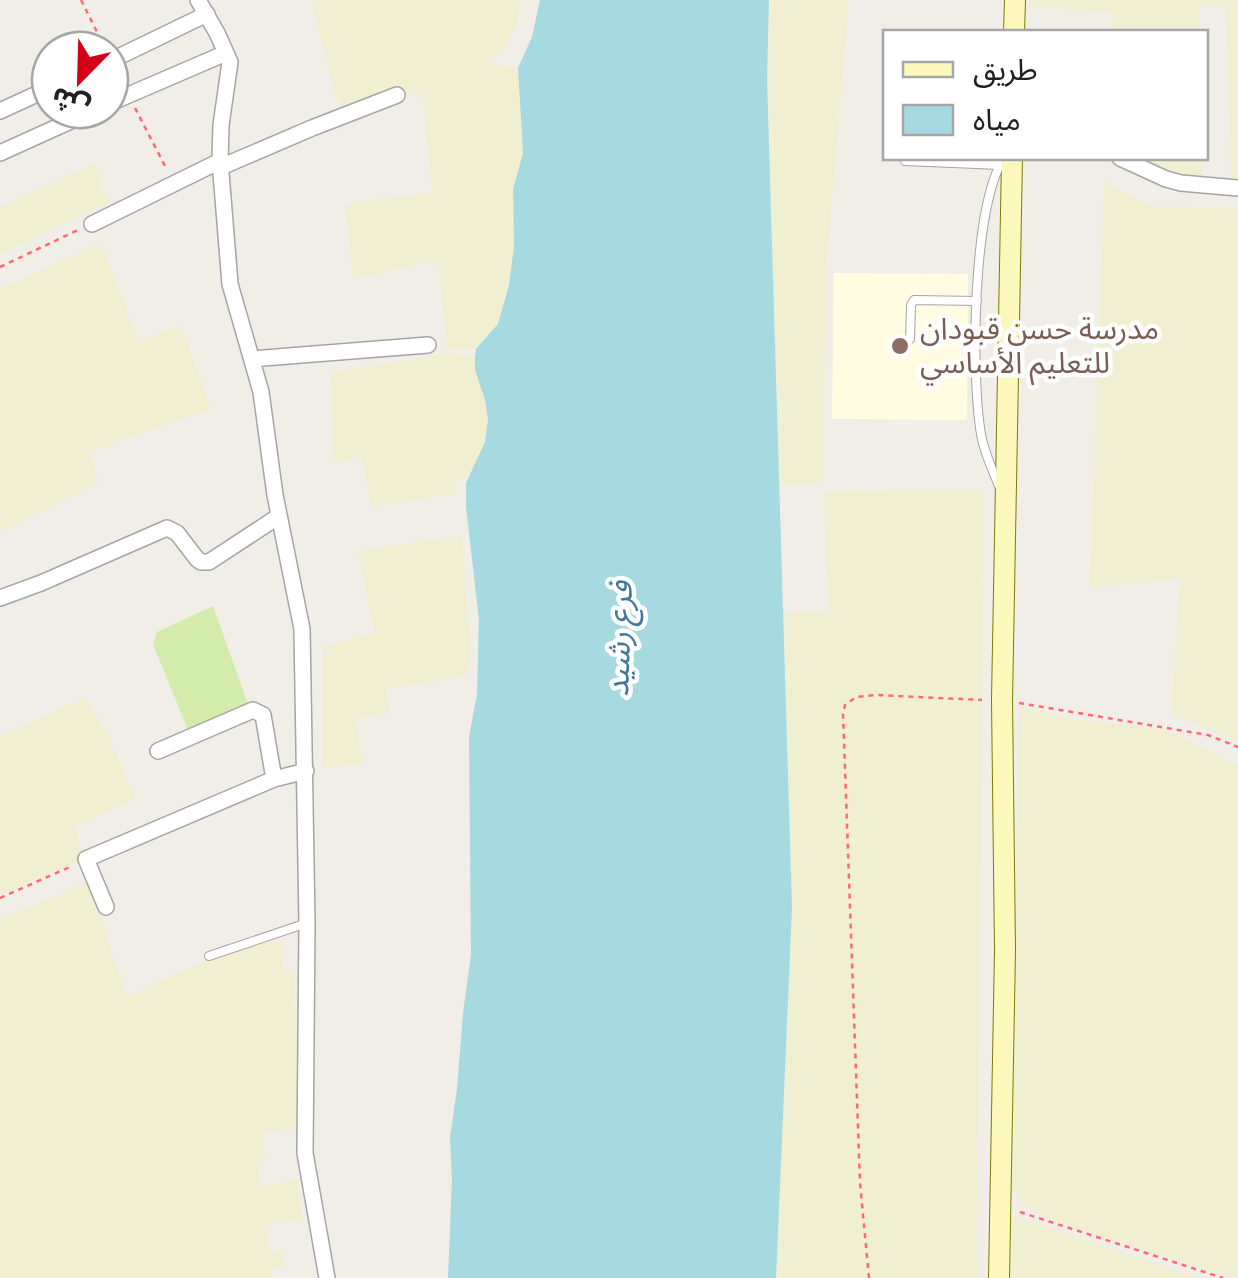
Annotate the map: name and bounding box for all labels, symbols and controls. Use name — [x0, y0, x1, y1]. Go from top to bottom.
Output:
north arrow — [30, 30, 130, 130]
legend — [883, 30, 1208, 160]
text: طريق — [973, 54, 1038, 91]
text: ش — [47, 76, 96, 124]
text: مياه — [973, 104, 1021, 141]
place label: مدرسة حسن قبودان للتعليم الأساسي — [920, 313, 1159, 386]
marker: مدرسة حسن قبودان للتعليم الأساسي — [889, 335, 911, 357]
water label: فرع رشيد — [600, 579, 645, 697]

